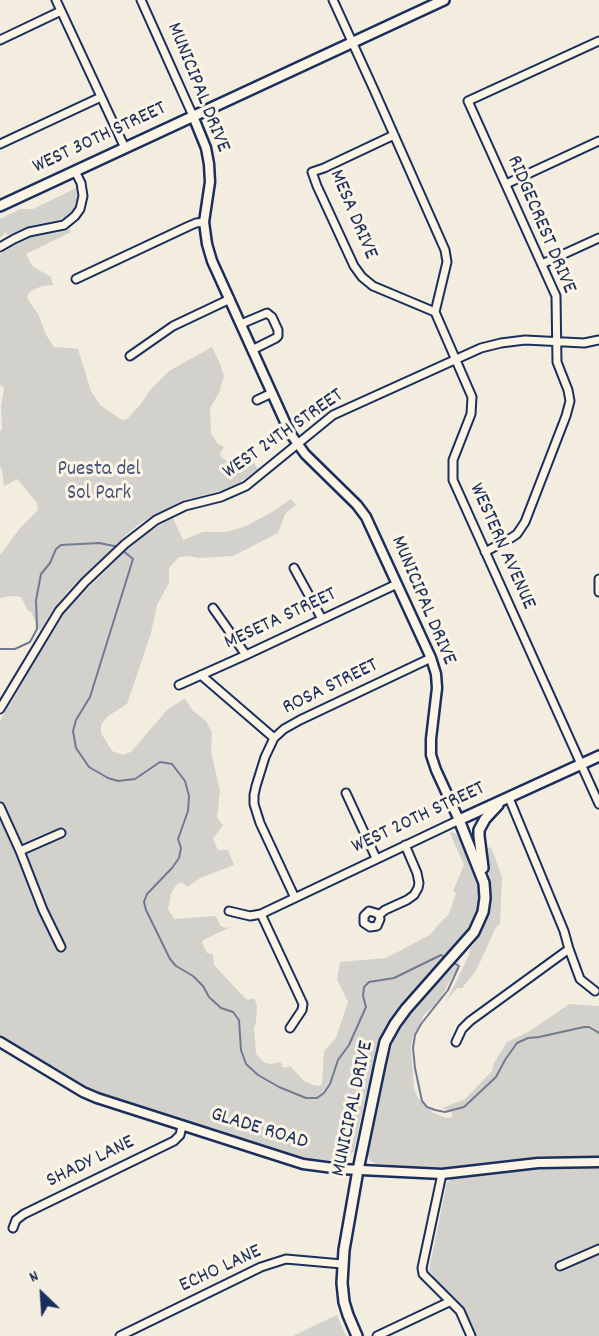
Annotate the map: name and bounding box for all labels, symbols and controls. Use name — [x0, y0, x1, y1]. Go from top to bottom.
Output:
street label: MUNICIPAL DRIVE — [160, 19, 234, 157]
street label: WEST 30TH STREET — [29, 97, 171, 181]
street label: RIDGECREST DRIVE — [500, 152, 580, 298]
street label: MESA DRIVE — [322, 167, 382, 263]
street label: WEST 24TH STREET — [219, 384, 349, 486]
park label: Puesta del Sol Park — [57, 458, 141, 508]
street label: WESTERN AVENUE — [462, 480, 540, 614]
street label: MUNICIPAL DRIVE — [383, 533, 461, 669]
street label: MESETA STREET — [221, 583, 341, 657]
street label: ROSA STREET — [279, 654, 383, 722]
street label: WEST 20TH STREET — [348, 777, 490, 861]
street label: MUNICIPAL DRIVE — [327, 1039, 381, 1179]
street label: GLADE ROAD — [207, 1103, 311, 1157]
street label: SHADY LANE — [43, 1131, 139, 1195]
street label: ECHO LANE — [176, 1240, 266, 1300]
north arrow — [12, 1264, 72, 1324]
text: N — [26, 1265, 43, 1289]

